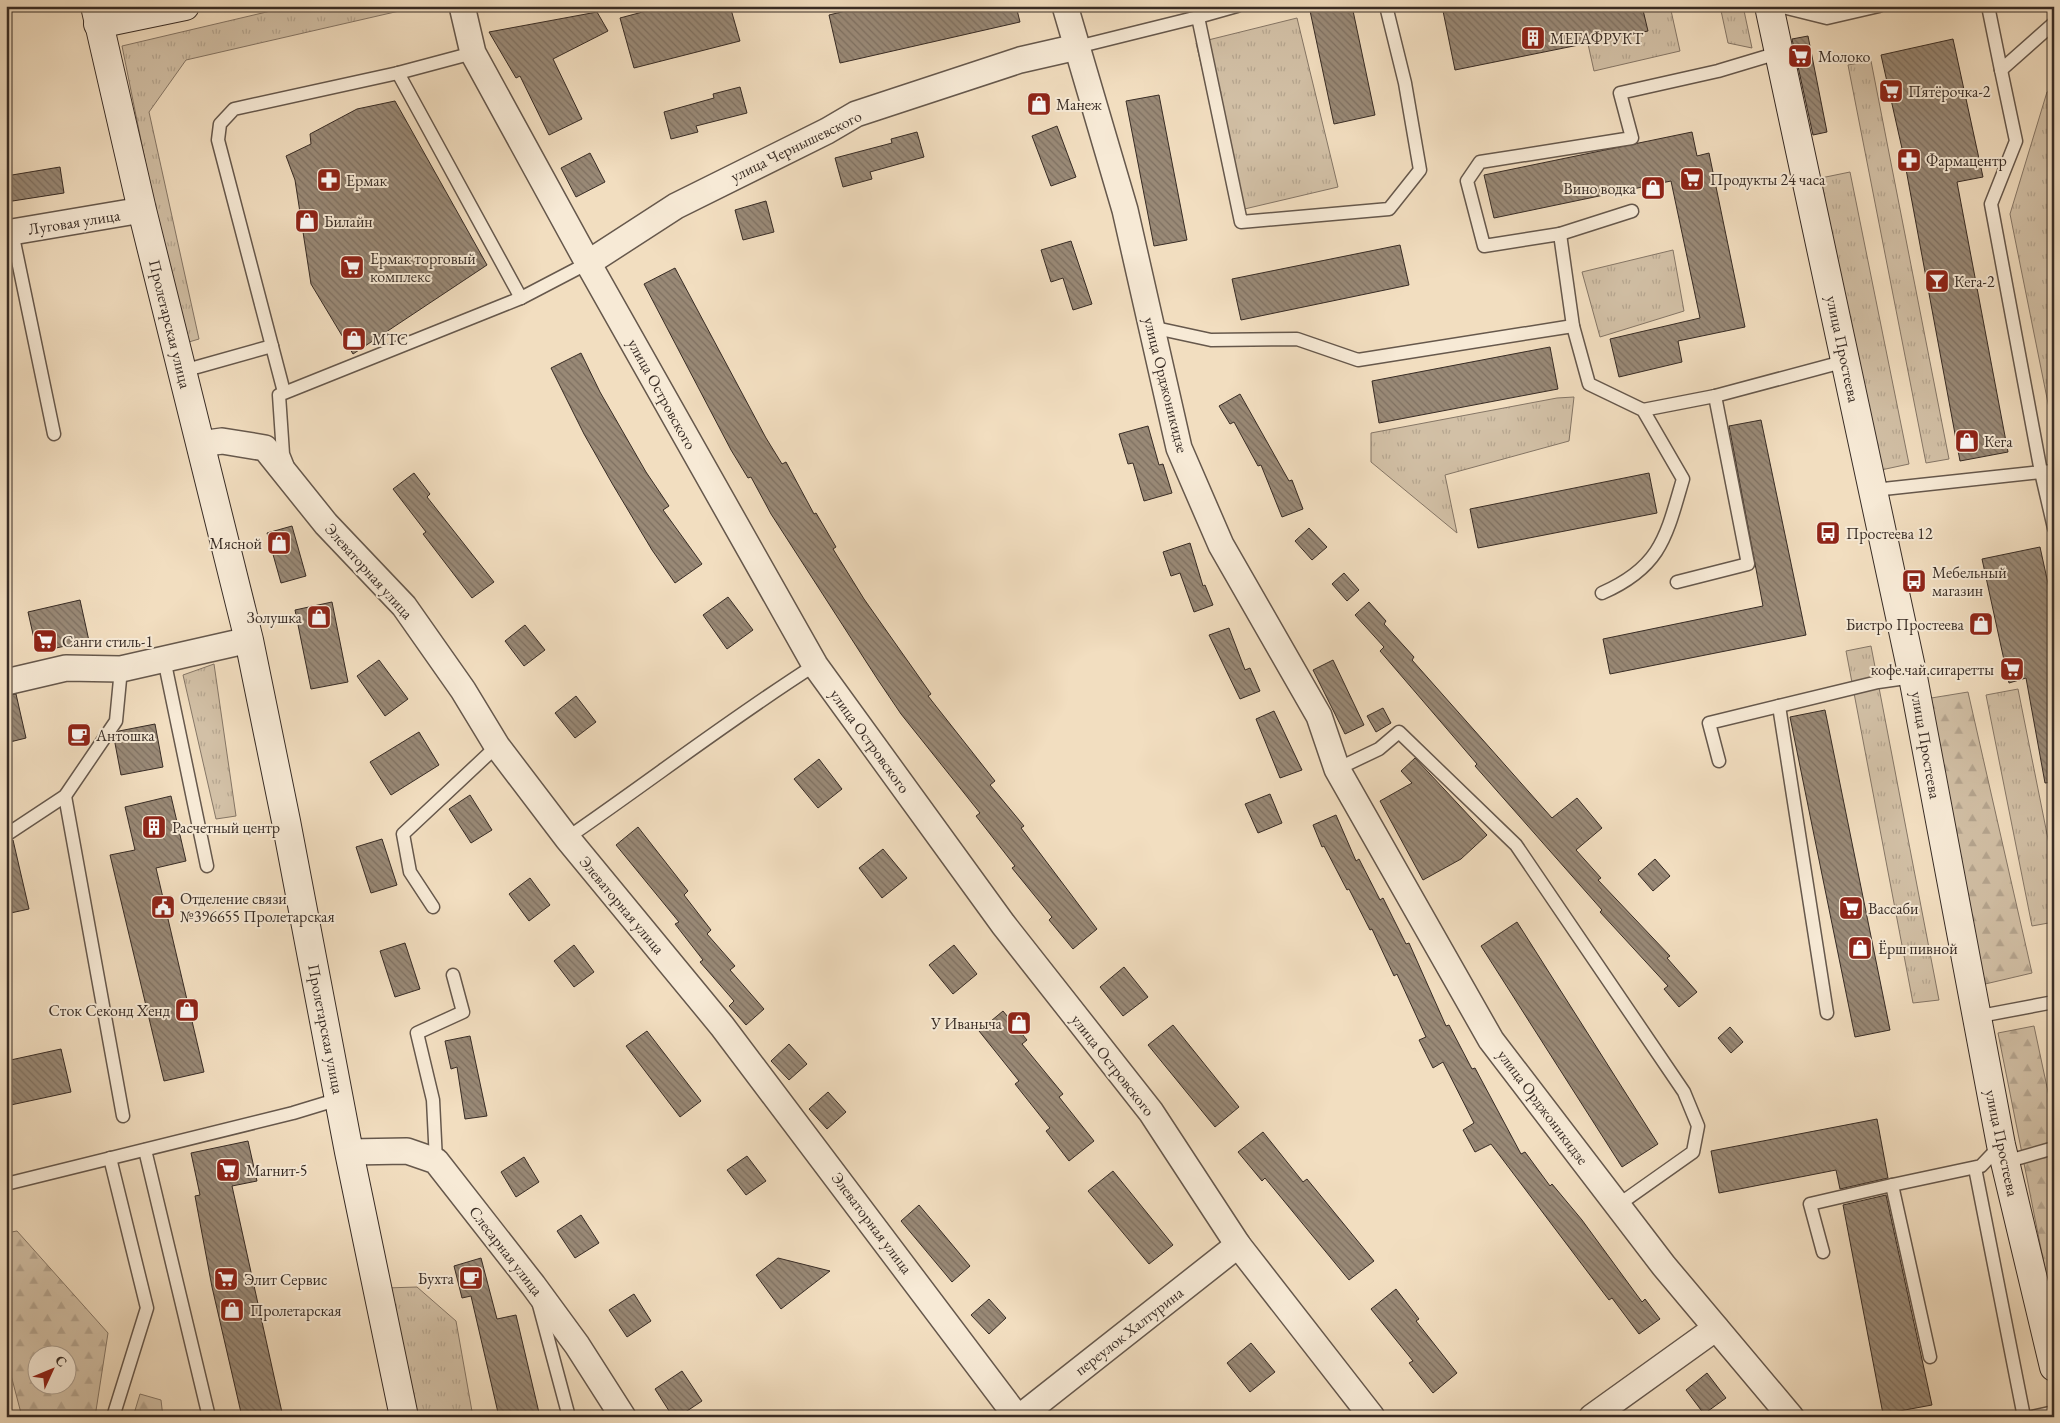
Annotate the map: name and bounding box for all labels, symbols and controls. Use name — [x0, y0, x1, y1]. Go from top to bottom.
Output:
building icon: МЕГАФРУКТ — [1520, 25, 1546, 51]
place label: МЕГАФРУКТ — [1550, 28, 1644, 49]
supermarket icon: Молоко — [1787, 43, 1813, 69]
place label: Молоко — [1818, 46, 1871, 67]
supermarket icon: Пятёрочка-2 — [1878, 78, 1904, 104]
place label: Пятёрочка-2 — [1908, 81, 1991, 102]
shop icon: Манеж — [1026, 91, 1052, 117]
place label: Манеж — [1056, 94, 1102, 115]
street label: улица Чернышевского — [727, 105, 865, 187]
pharmacy icon: Фармацентр — [1896, 147, 1922, 173]
place label: Фармацентр — [1926, 150, 2007, 171]
supermarket icon: Продукты 24 часа — [1679, 166, 1705, 192]
pharmacy icon: Ермак — [316, 167, 342, 193]
place label: Продукты 24 часа — [1710, 169, 1826, 190]
place label: Ермак — [346, 170, 388, 191]
shop icon: Вино водка — [1640, 175, 1666, 201]
place label: Вино водка — [1563, 178, 1637, 199]
street label: Луговая улица — [26, 204, 122, 240]
shop icon: Билайн — [294, 208, 320, 234]
place label: Билайн — [324, 211, 373, 232]
place label: Ермак торговый комплекс — [370, 248, 476, 287]
supermarket icon: Ермак торговый комплекс — [339, 254, 365, 280]
street label: Пролетарская улица — [144, 257, 196, 391]
bar icon: Кега-2 — [1924, 268, 1950, 294]
place label: Кега-2 — [1954, 271, 1995, 292]
street label: улица Простеева — [1821, 294, 1865, 405]
street label: улица Орджоникидзе — [1139, 315, 1193, 455]
shop icon: МТС — [341, 326, 367, 352]
place label: МТС — [372, 329, 408, 350]
street label: улица Островского — [623, 335, 701, 453]
shop icon: Кега — [1954, 428, 1980, 454]
place label: Кега — [1984, 431, 2013, 452]
street label: Элеваторная улица — [320, 519, 418, 624]
bus stop icon: Простеева 12 — [1815, 520, 1841, 546]
place label: Простеева 12 — [1846, 523, 1933, 544]
shop icon: Мясной — [266, 530, 292, 556]
place label: Мясной — [209, 533, 263, 554]
place label: Мебельный магазин — [1932, 562, 2007, 601]
bus stop icon: Мебельный магазин — [1901, 568, 1927, 594]
shop icon: Золушка — [306, 604, 332, 630]
place label: Золушка — [247, 607, 303, 628]
shop icon: Бистро Простеева — [1968, 611, 1994, 637]
place label: Бистро Простеева — [1846, 614, 1965, 635]
supermarket icon: Санги стиль-1 — [32, 628, 58, 654]
place label: Санги стиль-1 — [62, 631, 153, 652]
supermarket icon: кофе.чай.сигаретты — [1999, 656, 2025, 682]
place label: кофе.чай.сигаретты — [1871, 659, 1994, 680]
street label: улица Островского — [825, 685, 915, 797]
street label: улица Простеева — [1906, 690, 1946, 801]
cafe icon: Антошка — [66, 722, 92, 748]
place label: Антошка — [95, 725, 155, 746]
building icon: Расчетный центр — [141, 814, 167, 840]
place label: Расчетный центр — [172, 817, 280, 838]
street label: Элеваторная улица — [575, 851, 670, 959]
place label: Отделение связи №396655 Пролетарская — [180, 888, 335, 927]
public building icon: Отделение связи №396655 Пролетарская — [150, 894, 176, 920]
supermarket icon: Вассаби — [1838, 895, 1864, 921]
place label: Вассаби — [1868, 898, 1919, 919]
shop icon: Ёрш пивной — [1847, 935, 1873, 961]
place label: Ёрш пивной — [1878, 938, 1958, 959]
street label: Пролетарская улица — [303, 962, 349, 1096]
shop icon: Сток Секонд Хенд — [174, 997, 200, 1023]
place label: Сток Секонд Хенд — [48, 1000, 171, 1021]
shop icon: У Иваныча — [1006, 1010, 1032, 1036]
street label: улица Островского — [1067, 1010, 1159, 1120]
place label: У Иваныча — [930, 1013, 1003, 1034]
street label: улица Орджоникидзе — [1493, 1045, 1593, 1169]
street label: улица Простеева — [1980, 1088, 2024, 1199]
supermarket icon: Магнит-5 — [215, 1157, 241, 1183]
place label: Магнит-5 — [246, 1160, 308, 1181]
street label: Элеваторная улица — [827, 1168, 918, 1279]
street label: Слесарная улица — [464, 1202, 548, 1301]
cafe icon: Бухта — [458, 1265, 484, 1291]
supermarket icon: Элит Сервис — [213, 1266, 239, 1292]
place label: Бухта — [418, 1268, 455, 1289]
place label: Элит Сервис — [244, 1269, 328, 1290]
street label: переулок Халтурина — [1070, 1282, 1188, 1380]
shop icon: Пролетарская — [219, 1297, 245, 1323]
place label: Пролетарская — [250, 1300, 341, 1321]
north arrow — [28, 1346, 78, 1396]
text: С — [51, 1351, 71, 1371]

